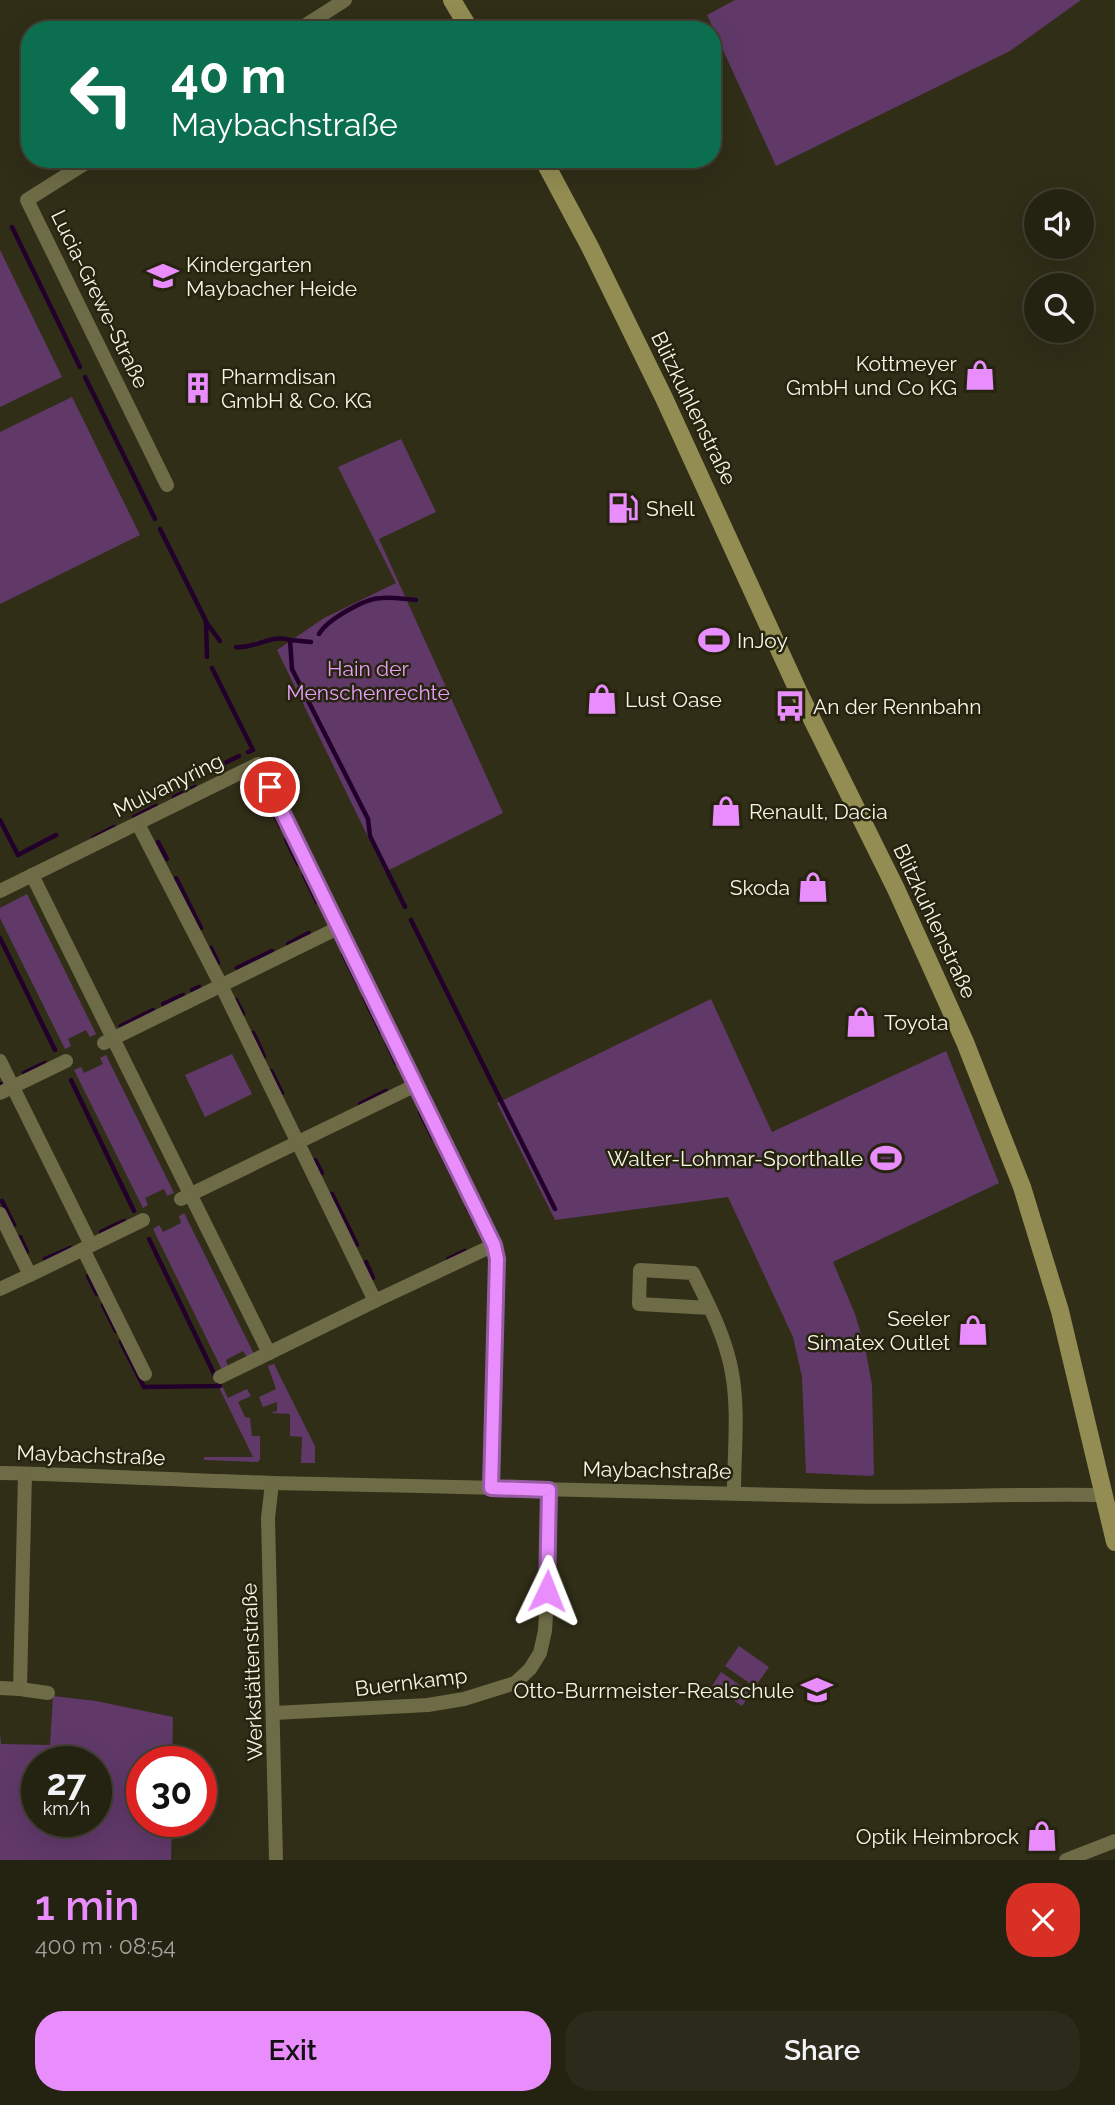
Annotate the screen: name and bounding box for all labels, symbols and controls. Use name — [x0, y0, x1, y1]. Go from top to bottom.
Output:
text: 40 m — [171, 47, 286, 104]
icon: left — [56, 49, 147, 140]
text: Maybachstraße — [171, 106, 398, 143]
map controls — [1024, 189, 1094, 343]
button: sound — [1024, 189, 1094, 259]
street label: Lucia-Grewe-Straße — [46, 206, 154, 392]
place label: Kindergarten Maybacher Heide — [186, 252, 357, 301]
school or university icon: Kindergarten Maybacher Heide — [146, 259, 180, 293]
button: search — [1024, 273, 1094, 343]
street label: Blitzkuhlenstraße — [646, 327, 742, 489]
place label: Kottmeyer GmbH und Co KG — [786, 351, 958, 400]
shop icon: Kottmeyer GmbH und Co KG — [963, 358, 997, 392]
place label: Pharmdisan GmbH & Co. KG — [221, 364, 372, 413]
building icon: Pharmdisan GmbH & Co. KG — [181, 371, 215, 405]
fuel station icon: Shell — [606, 491, 640, 525]
place label: Shell — [646, 496, 695, 521]
sports icon: InJoy — [697, 623, 731, 657]
place label: InJoy — [737, 628, 788, 653]
park label: Hain der Menschenrechte — [286, 656, 450, 705]
shop icon: Lust Oase — [585, 682, 619, 716]
place label: Lust Oase — [625, 687, 722, 712]
bus stop icon: An der Rennbahn — [773, 689, 807, 723]
place label: An der Rennbahn — [813, 694, 982, 719]
street label: Mulvanyring — [109, 748, 227, 822]
pin — [240, 757, 300, 817]
icon: arrive — [251, 768, 289, 806]
shop icon: Renault, Dacia — [709, 794, 743, 828]
place label: Renault, Dacia — [749, 799, 888, 824]
street label: Blitzkuhlenstraße — [888, 840, 982, 1002]
shop icon: Skoda — [796, 870, 830, 904]
place label: Skoda — [730, 875, 790, 900]
shop icon: Toyota — [844, 1005, 878, 1039]
place label: Toyota — [884, 1010, 948, 1035]
sports icon: Walter-Lohmar-Sporthalle — [869, 1141, 903, 1175]
place label: Walter-Lohmar-Sporthalle — [607, 1146, 863, 1171]
place label: Seeler Simatex Outlet — [807, 1306, 951, 1355]
shop icon: Seeler Simatex Outlet — [956, 1313, 990, 1347]
street label: Maybachstraße — [16, 1440, 166, 1470]
street label: Maybachstraße — [582, 1456, 732, 1484]
position arrow — [510, 1554, 584, 1628]
street label: Werkstättenstraße — [236, 1583, 268, 1761]
street label: Buernkamp — [353, 1663, 469, 1701]
school or university icon: Otto-Burrmeister-Realschule — [800, 1673, 834, 1707]
place label: Otto-Burrmeister-Realschule — [514, 1678, 794, 1703]
speed limit sign: 30 — [126, 1746, 217, 1837]
text: 27 — [47, 1762, 86, 1803]
text: km/h — [43, 1798, 90, 1819]
shop icon: Optik Heimbrock — [1025, 1819, 1059, 1853]
place label: Optik Heimbrock — [856, 1824, 1019, 1849]
text: 1 min — [35, 1881, 139, 1930]
button: close — [1006, 1883, 1080, 1957]
text: 400 m · 08:54 — [35, 1932, 176, 1959]
button: Exit — [35, 2011, 551, 2091]
button: Share — [565, 2011, 1080, 2091]

